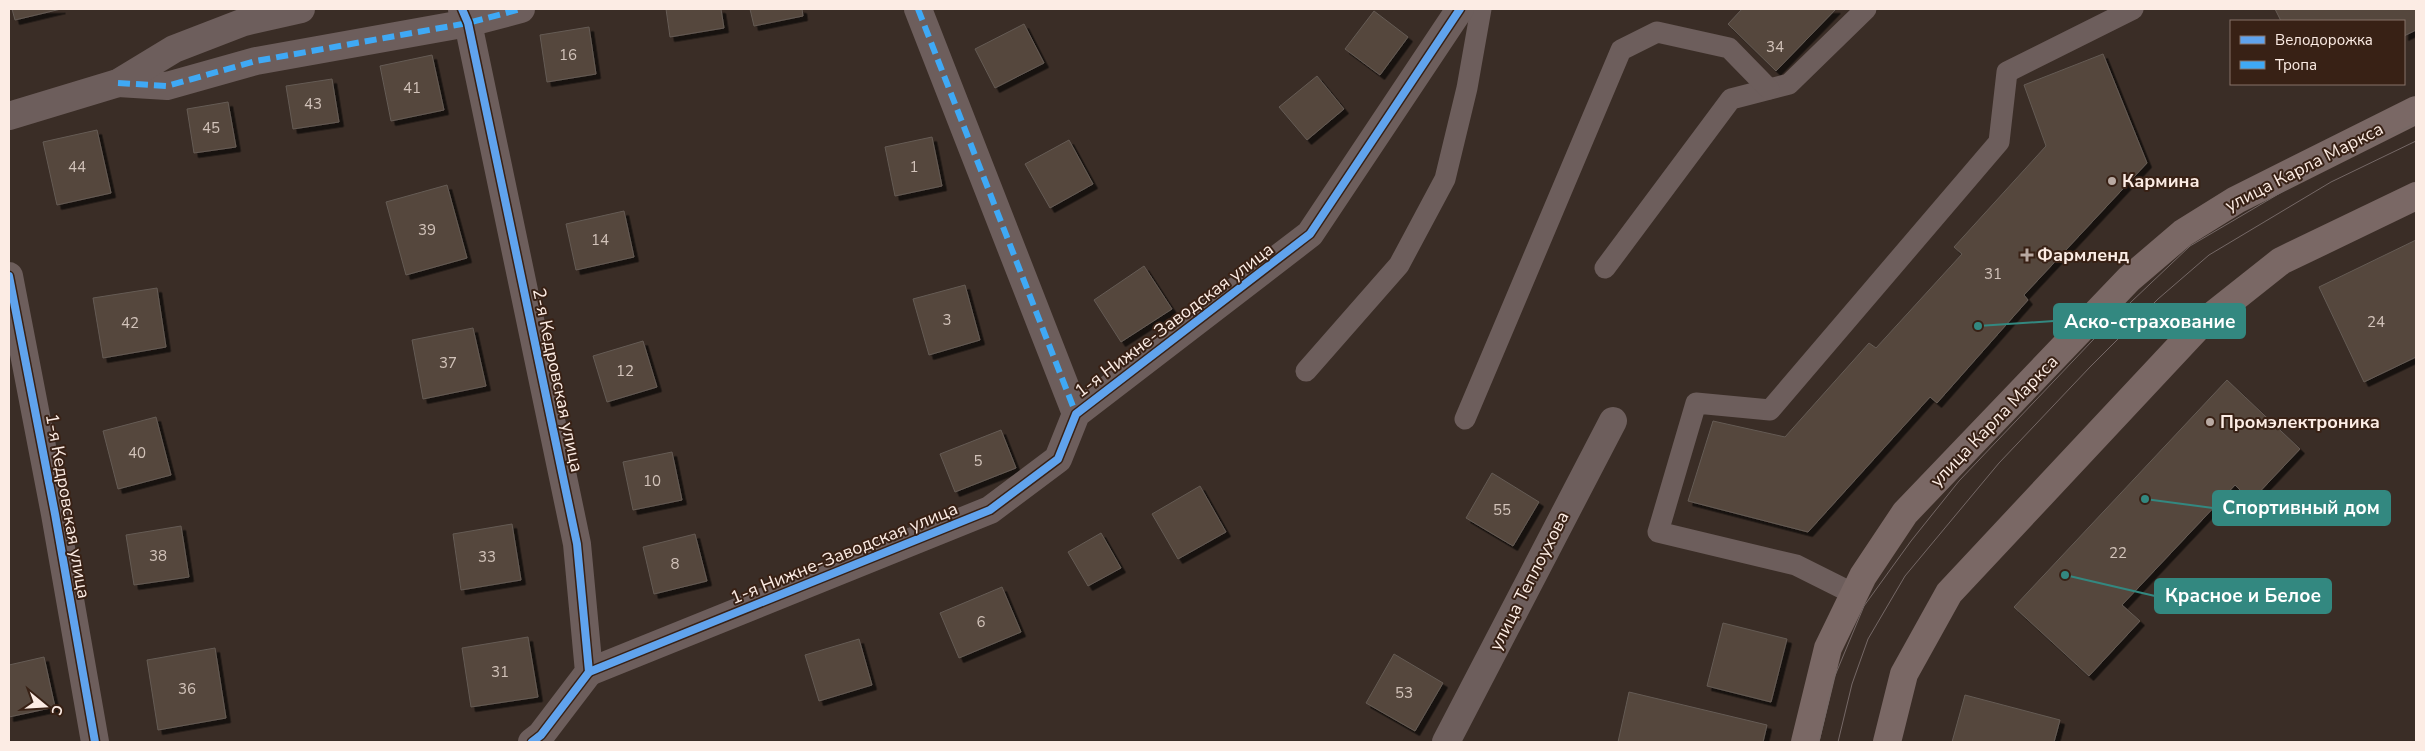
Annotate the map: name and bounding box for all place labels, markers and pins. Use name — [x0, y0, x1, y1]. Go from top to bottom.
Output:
place label: Кармина — [2122, 169, 2200, 193]
marker: Кармина — [2106, 175, 2118, 187]
place label: Фармленд — [2037, 243, 2129, 267]
marker: Фармленд — [2021, 249, 2033, 261]
callout: Аско-страхование — [2054, 304, 2245, 338]
place label: Промэлектроника — [2220, 410, 2380, 434]
marker: Промэлектроника — [2204, 416, 2216, 428]
callout: Спортивный дом — [2213, 491, 2390, 525]
callout: Красное и Белое — [2155, 579, 2331, 613]

